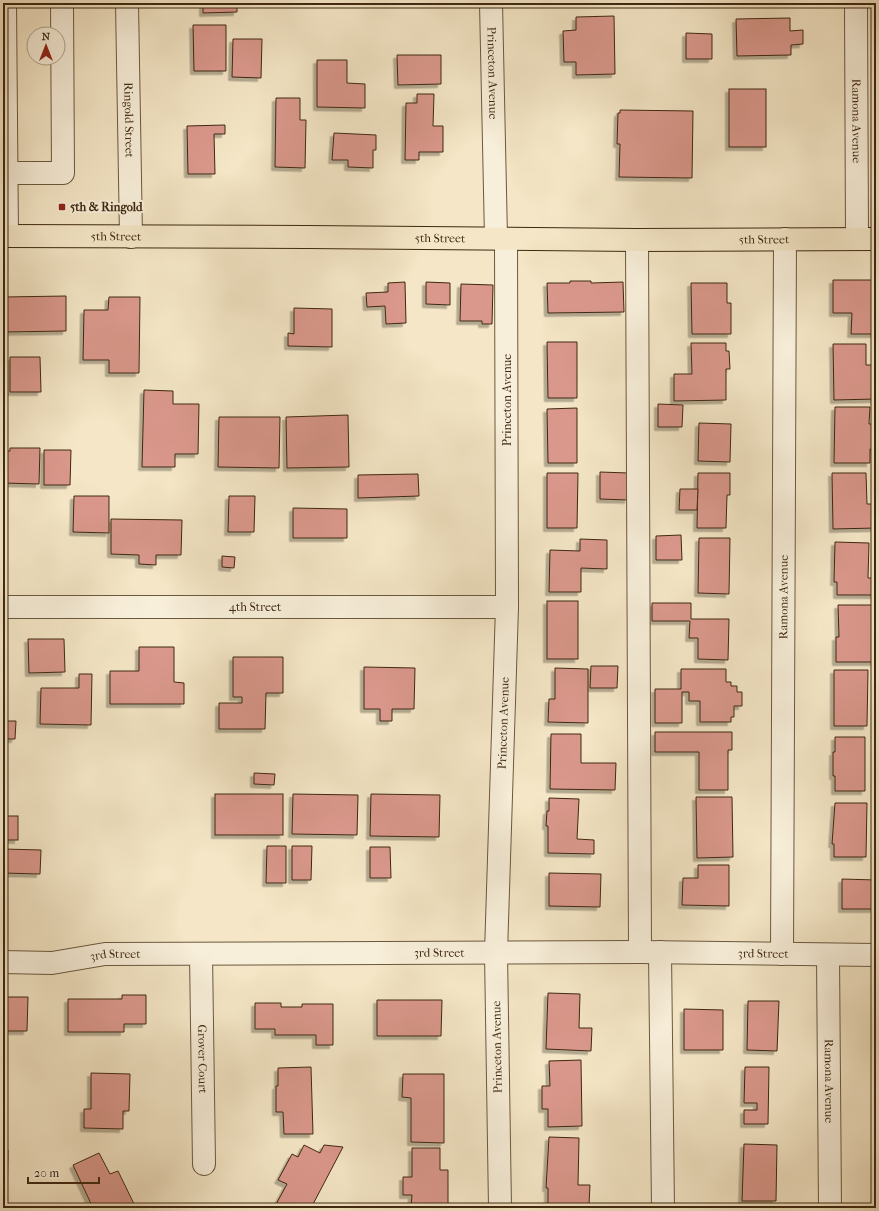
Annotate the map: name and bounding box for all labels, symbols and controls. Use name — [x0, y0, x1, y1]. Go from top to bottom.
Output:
north arrow — [26, 26, 66, 66]
street label: Princeton Avenue — [485, 27, 500, 120]
text: N — [42, 30, 51, 43]
street label: Ramona Avenue — [849, 79, 864, 163]
street label: Ringold Street — [121, 82, 137, 159]
place label: 5th & Ringold — [70, 200, 143, 215]
marker: 5th & Ringold — [57, 202, 67, 212]
street label: 5th Street — [91, 229, 142, 243]
street label: 5th Street — [415, 231, 466, 245]
street label: 5th Street — [739, 232, 790, 247]
street label: Princeton Avenue — [500, 354, 514, 446]
street label: Ramona Avenue — [776, 555, 791, 639]
street label: 4th Street — [229, 600, 282, 614]
street label: Princeton Avenue — [495, 677, 512, 770]
street label: 3rd Street — [414, 946, 465, 960]
street label: 3rd Street — [738, 946, 789, 961]
street label: 3rd Street — [89, 947, 141, 963]
street label: Princeton Avenue — [489, 1001, 505, 1093]
street label: Grover Court — [195, 1024, 210, 1094]
street label: Ramona Avenue — [822, 1039, 836, 1123]
scale bar — [28, 1159, 99, 1185]
text: 20 m — [34, 1166, 59, 1180]

